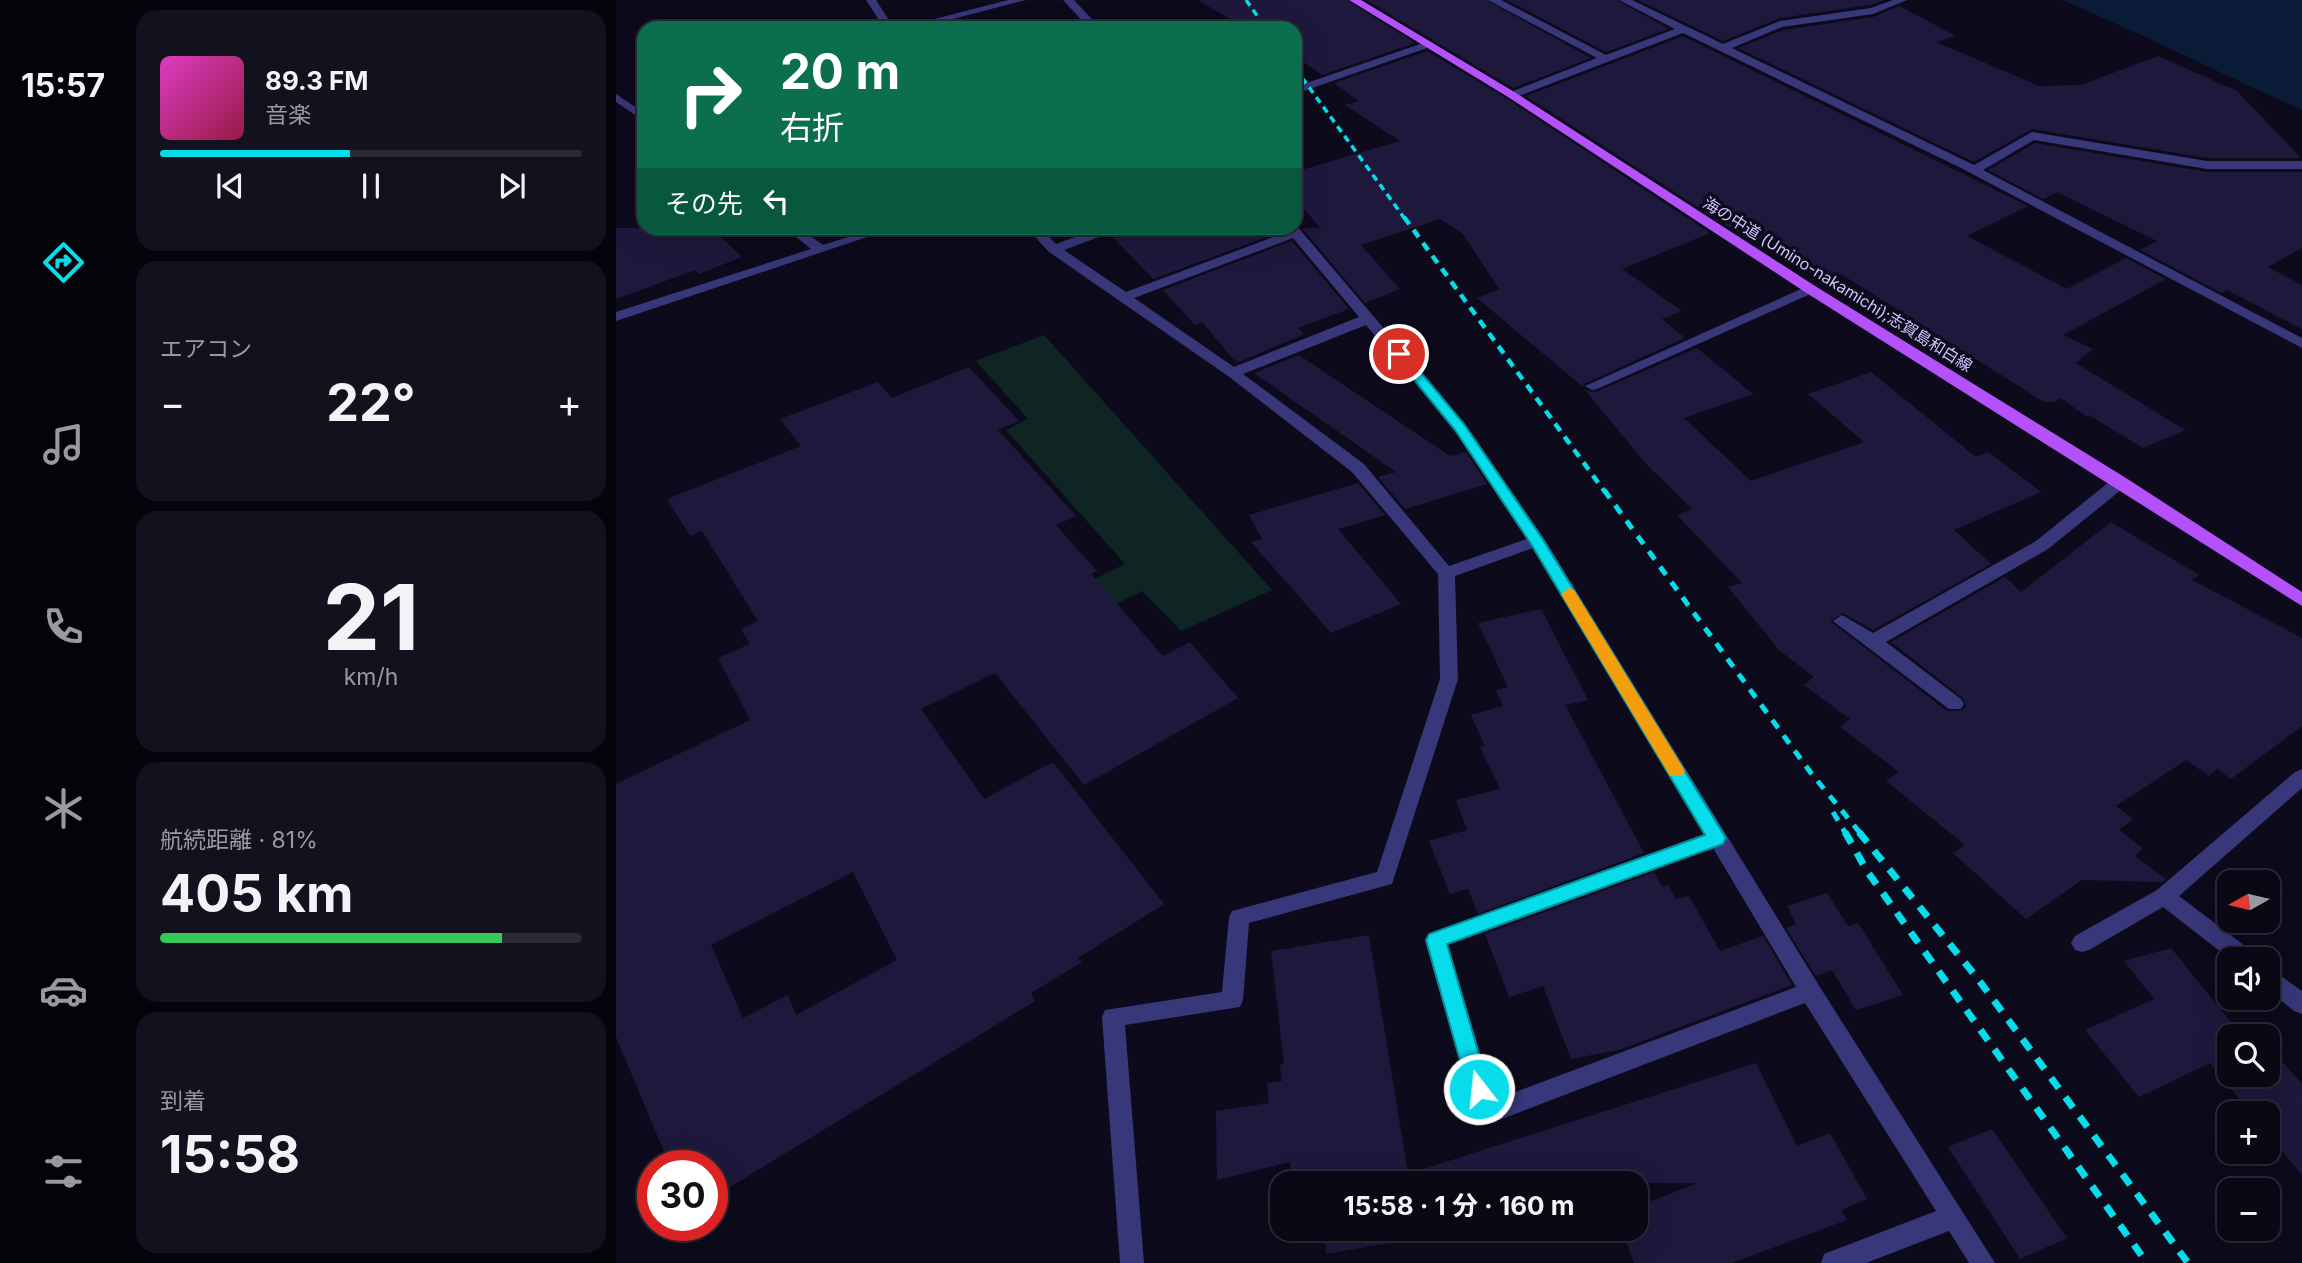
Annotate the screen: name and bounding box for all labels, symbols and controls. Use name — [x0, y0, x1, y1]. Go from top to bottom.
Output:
text: 20 m — [780, 42, 900, 101]
icon: right — [665, 49, 756, 140]
text: 89.3 FM — [265, 65, 369, 96]
text: 15:57 — [21, 66, 105, 105]
text: 音楽 — [265, 101, 311, 129]
text: 右折 — [780, 108, 844, 147]
icon: previous — [211, 167, 249, 205]
icon: pause — [352, 167, 390, 205]
icon: next — [493, 167, 531, 205]
icon: left — [757, 182, 795, 220]
text: その先 — [665, 188, 743, 219]
street label: 海の中道 (Umino-nakamichi);志賀島和白線 — [1700, 192, 1976, 376]
icon: directions — [39, 238, 88, 287]
pin — [1369, 324, 1429, 384]
text: エアコン — [160, 335, 252, 363]
icon: arrive — [1380, 335, 1418, 373]
text: 22° — [326, 371, 416, 434]
text: − — [160, 380, 185, 426]
text: + — [557, 380, 582, 426]
icon: music — [39, 420, 88, 469]
text: 21 — [323, 562, 419, 672]
icon: phone — [39, 602, 88, 651]
text: km/h — [344, 663, 398, 691]
icon: climate — [39, 784, 88, 833]
text: 航続距離 · 81% — [160, 826, 318, 854]
text: 405 km — [160, 862, 353, 925]
north arrow — [2217, 870, 2280, 933]
map controls — [2217, 870, 2280, 1241]
button: sound — [2217, 947, 2280, 1010]
icon: car — [39, 966, 88, 1015]
button: search — [2217, 1024, 2280, 1087]
position arrow — [1442, 1052, 1516, 1126]
text: 到着 — [160, 1087, 206, 1115]
button: + — [2217, 1101, 2280, 1164]
text: 15:58 — [160, 1123, 300, 1186]
icon: filters — [39, 1147, 88, 1196]
speed limit sign: 30 — [637, 1150, 728, 1241]
button: − — [2217, 1178, 2280, 1241]
text: 15:58 · 1 分 · 160 m — [1344, 1190, 1574, 1221]

